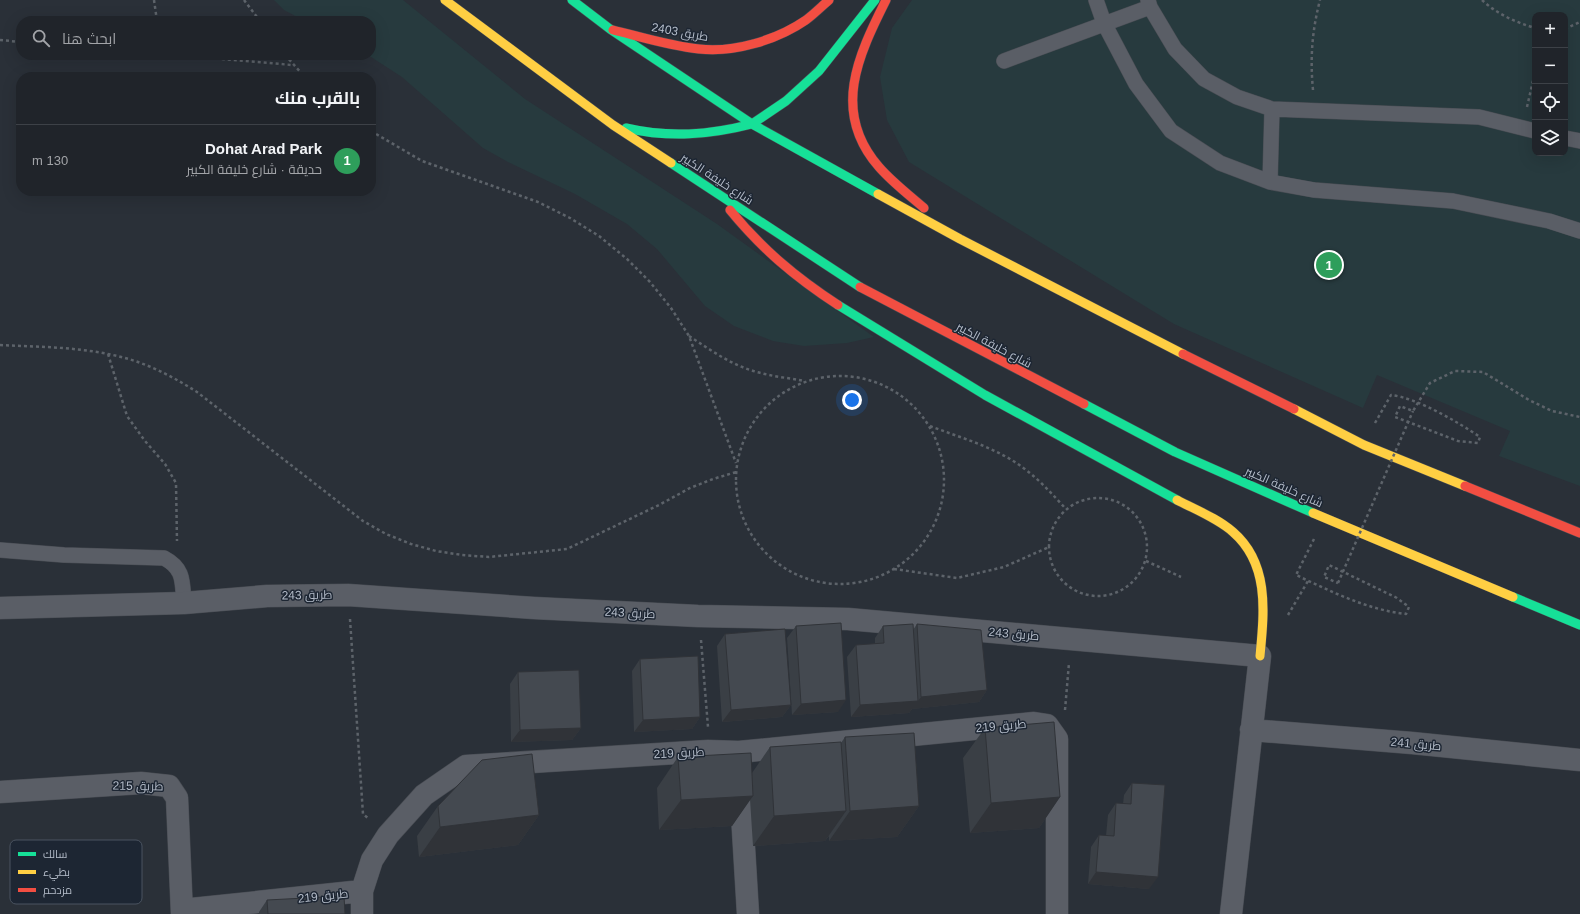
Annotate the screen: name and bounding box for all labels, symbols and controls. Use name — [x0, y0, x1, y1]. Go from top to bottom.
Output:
map controls — [1532, 12, 1568, 156]
button: + — [1532, 12, 1568, 48]
search box — [16, 16, 376, 60]
street label: طريق 2403 — [650, 20, 710, 44]
icon: search — [30, 27, 52, 49]
text: ابحث هنا — [62, 30, 116, 47]
button: − — [1532, 48, 1568, 84]
button: locate — [1532, 84, 1568, 120]
text: بالقرب منك — [275, 89, 360, 108]
button: layers — [1532, 120, 1568, 156]
text: Dohat Arad Park — [205, 140, 322, 157]
street label: شارع خليفة الكبير — [677, 150, 756, 208]
text: 130 m — [32, 153, 68, 168]
text: 1 — [343, 153, 351, 168]
text: حديقة · شارع خليفة الكبير — [187, 162, 322, 177]
pin: 1 — [1316, 250, 1342, 280]
street label: شارع خليفة الكبير — [953, 319, 1034, 372]
your location — [842, 390, 862, 410]
street label: شارع خليفة الكبير — [1242, 463, 1325, 511]
street label: طريق 243 — [281, 588, 333, 602]
street label: طريق 243 — [604, 605, 656, 621]
street label: طريق 243 — [988, 625, 1040, 643]
street label: طريق 219 — [975, 717, 1027, 735]
street label: طريق 241 — [1390, 735, 1442, 753]
street label: طريق 219 — [653, 745, 705, 761]
street label: طريق 215 — [112, 779, 164, 793]
legend — [10, 840, 142, 904]
text: سالك — [43, 848, 67, 860]
text: بطيء — [43, 866, 70, 881]
text: مزدحم — [43, 884, 72, 898]
street label: طريق 219 — [297, 886, 349, 906]

